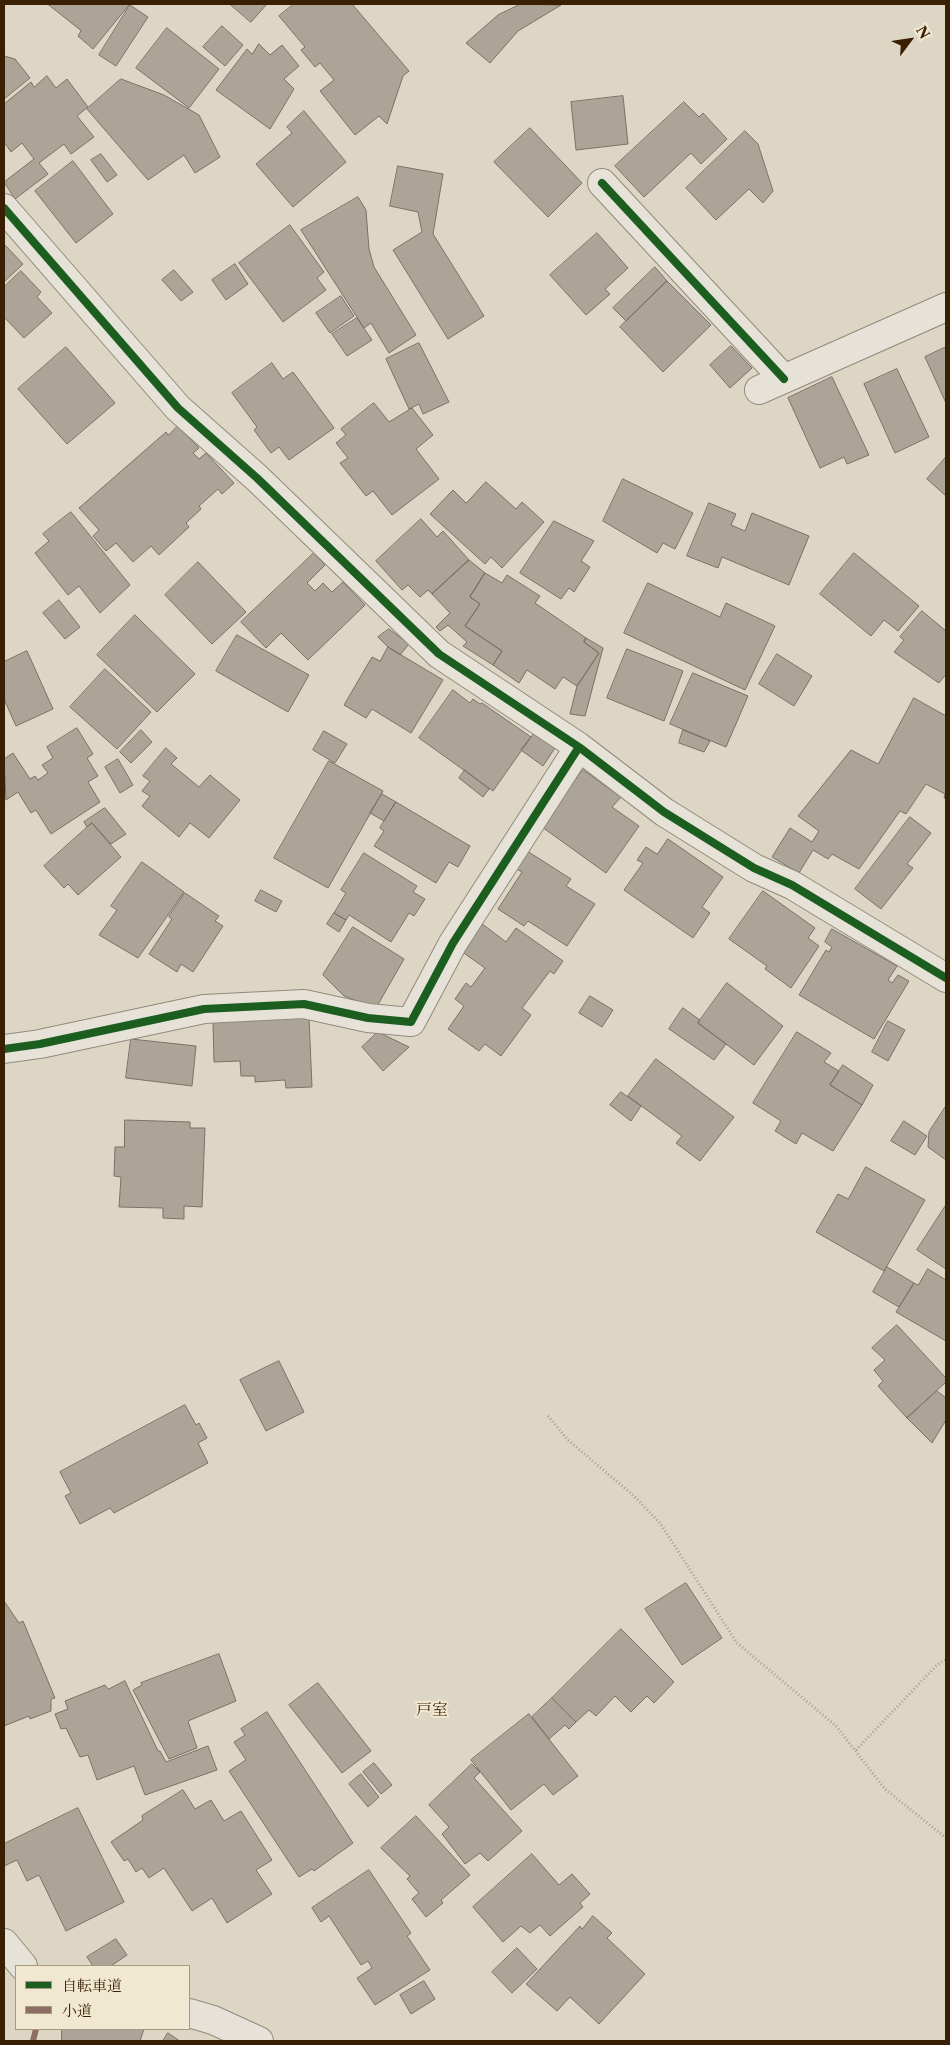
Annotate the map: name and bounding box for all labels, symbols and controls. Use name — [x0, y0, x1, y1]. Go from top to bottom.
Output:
north arrow — [885, 15, 935, 65]
text: N — [912, 22, 934, 42]
district label: 戸室 — [416, 1700, 448, 1720]
legend — [15, 1965, 190, 2030]
text: 自転車道 — [62, 1976, 122, 1995]
text: 小道 — [62, 2001, 92, 2020]

